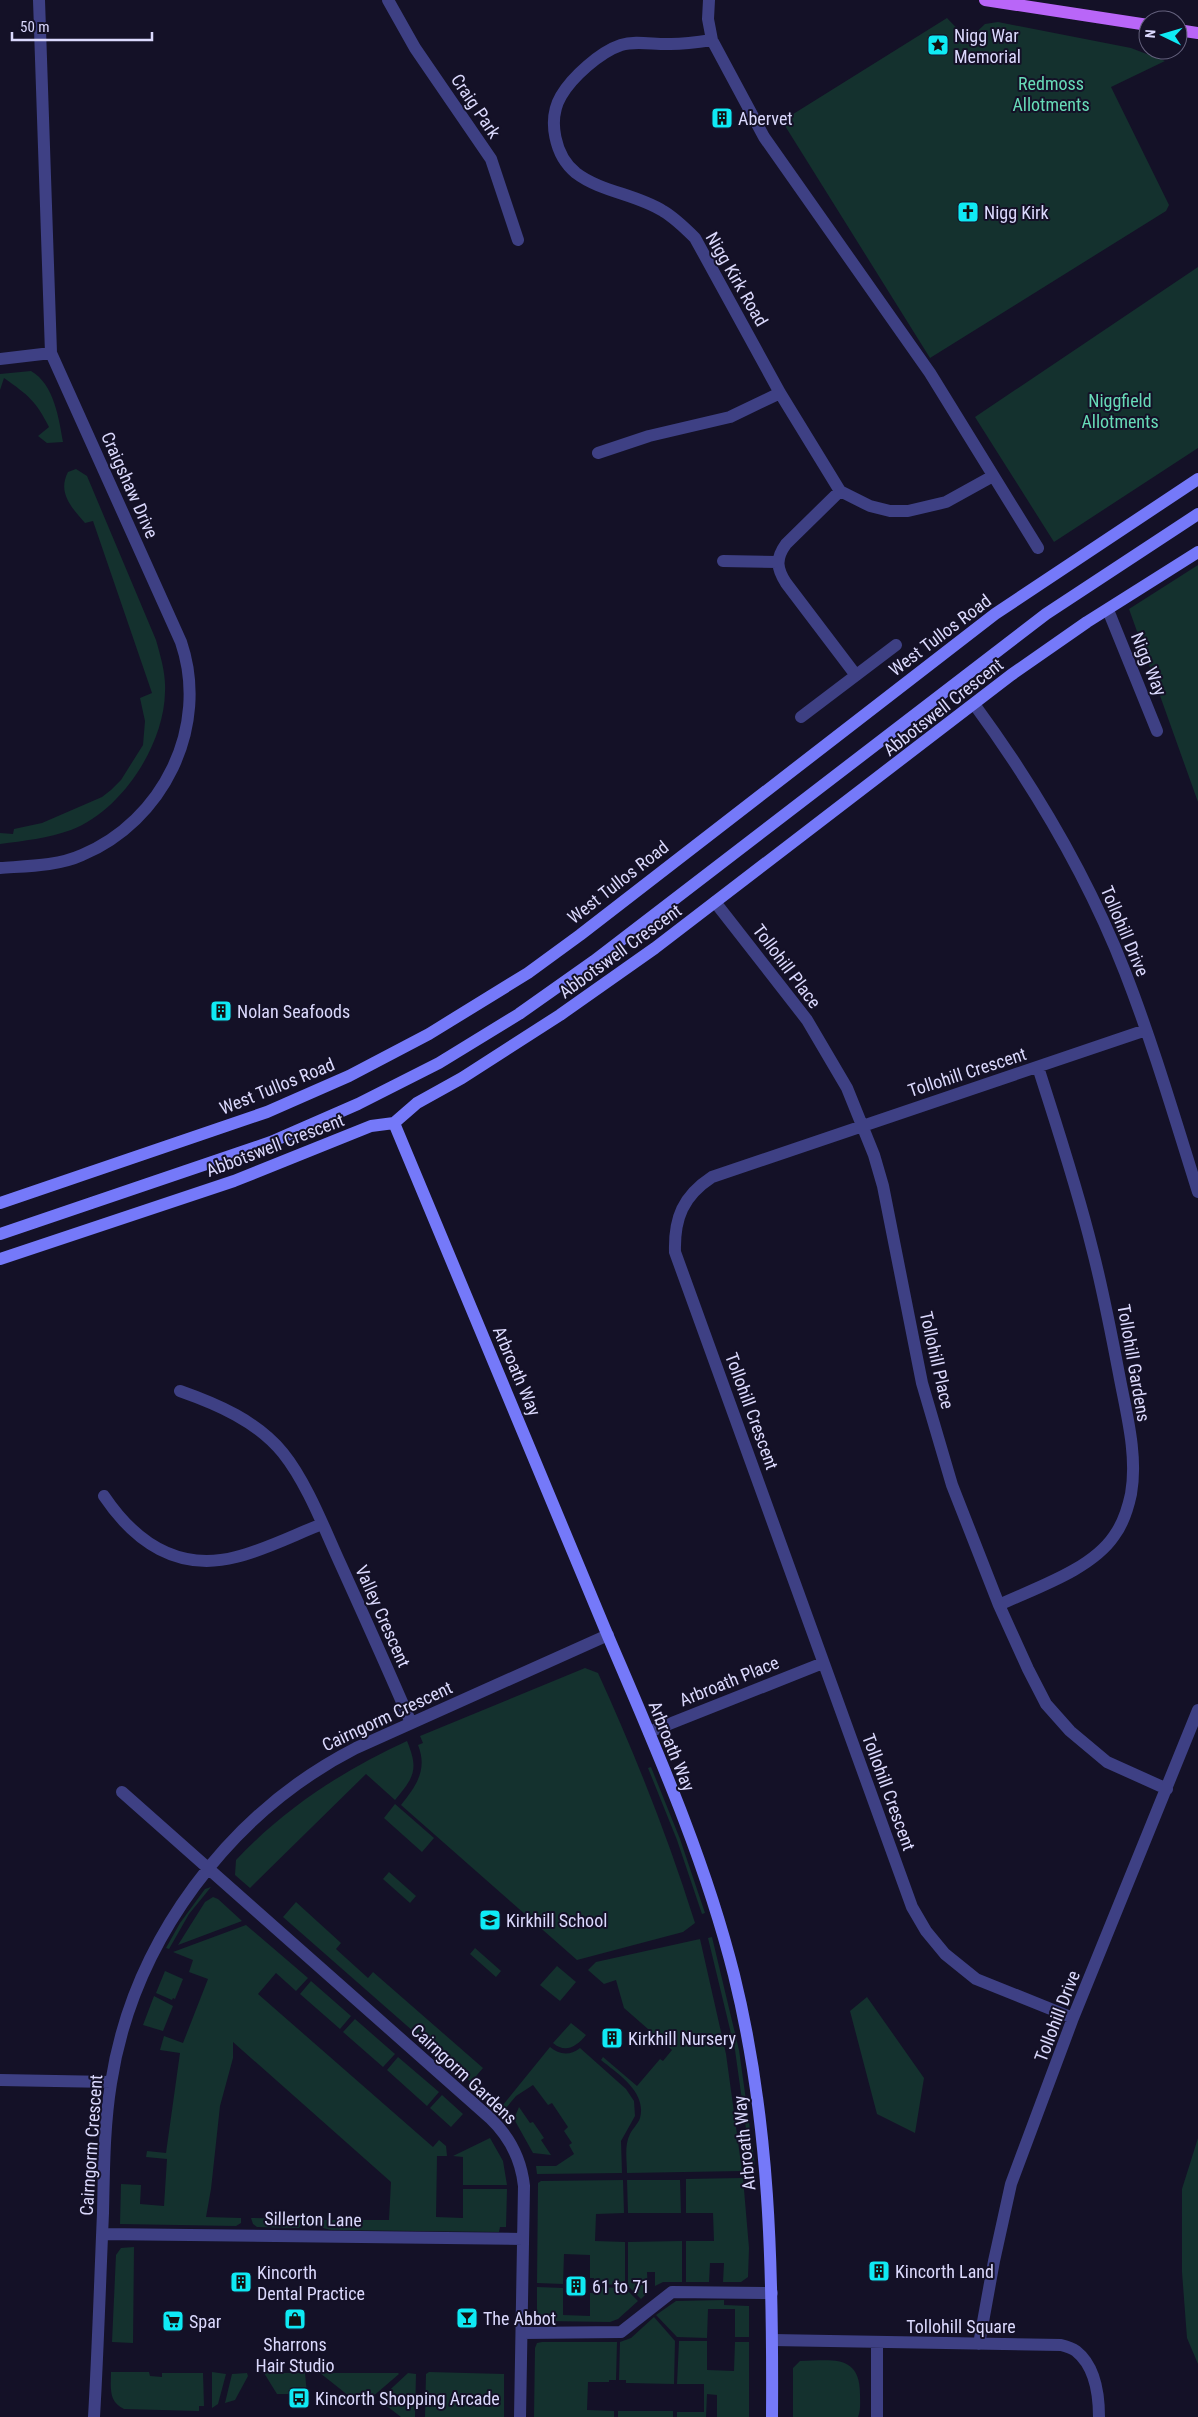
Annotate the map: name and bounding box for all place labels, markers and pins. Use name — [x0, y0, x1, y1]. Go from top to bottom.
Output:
place label: Nigg War Memorial — [954, 25, 1021, 67]
place icon: Nigg War Memorial — [926, 33, 950, 57]
building icon: Abervet — [710, 106, 734, 130]
place label: Abervet — [738, 108, 793, 129]
church icon: Nigg Kirk — [956, 200, 980, 224]
place label: Nigg Kirk — [984, 202, 1049, 223]
building icon: Nolan Seafoods — [209, 999, 233, 1023]
place label: Nolan Seafoods — [237, 1001, 350, 1022]
school or university icon: Kirkhill School — [478, 1908, 502, 1932]
place label: Kirkhill School — [506, 1910, 607, 1931]
building icon: Kirkhill Nursery — [600, 2026, 624, 2050]
place label: Kirkhill Nursery — [628, 2028, 736, 2049]
building icon: Kincorth Land — [867, 2259, 891, 2283]
place label: Kincorth Land — [895, 2261, 994, 2282]
place label: Kincorth Dental Practice — [257, 2262, 365, 2304]
building icon: Kincorth Dental Practice — [229, 2270, 253, 2294]
building icon: 61 to 71 — [564, 2274, 588, 2298]
place label: 61 to 71 — [592, 2276, 650, 2297]
bar icon: The Abbot — [455, 2306, 479, 2330]
shop icon: Sharrons Hair Studio — [283, 2307, 307, 2331]
place label: The Abbot — [483, 2308, 556, 2329]
supermarket icon: Spar — [161, 2309, 185, 2333]
place label: Spar — [189, 2311, 222, 2332]
place label: Sharrons Hair Studio — [256, 2334, 335, 2376]
bus stop icon: Kincorth Shopping Arcade — [287, 2386, 311, 2410]
place label: Kincorth Shopping Arcade — [315, 2388, 500, 2409]

